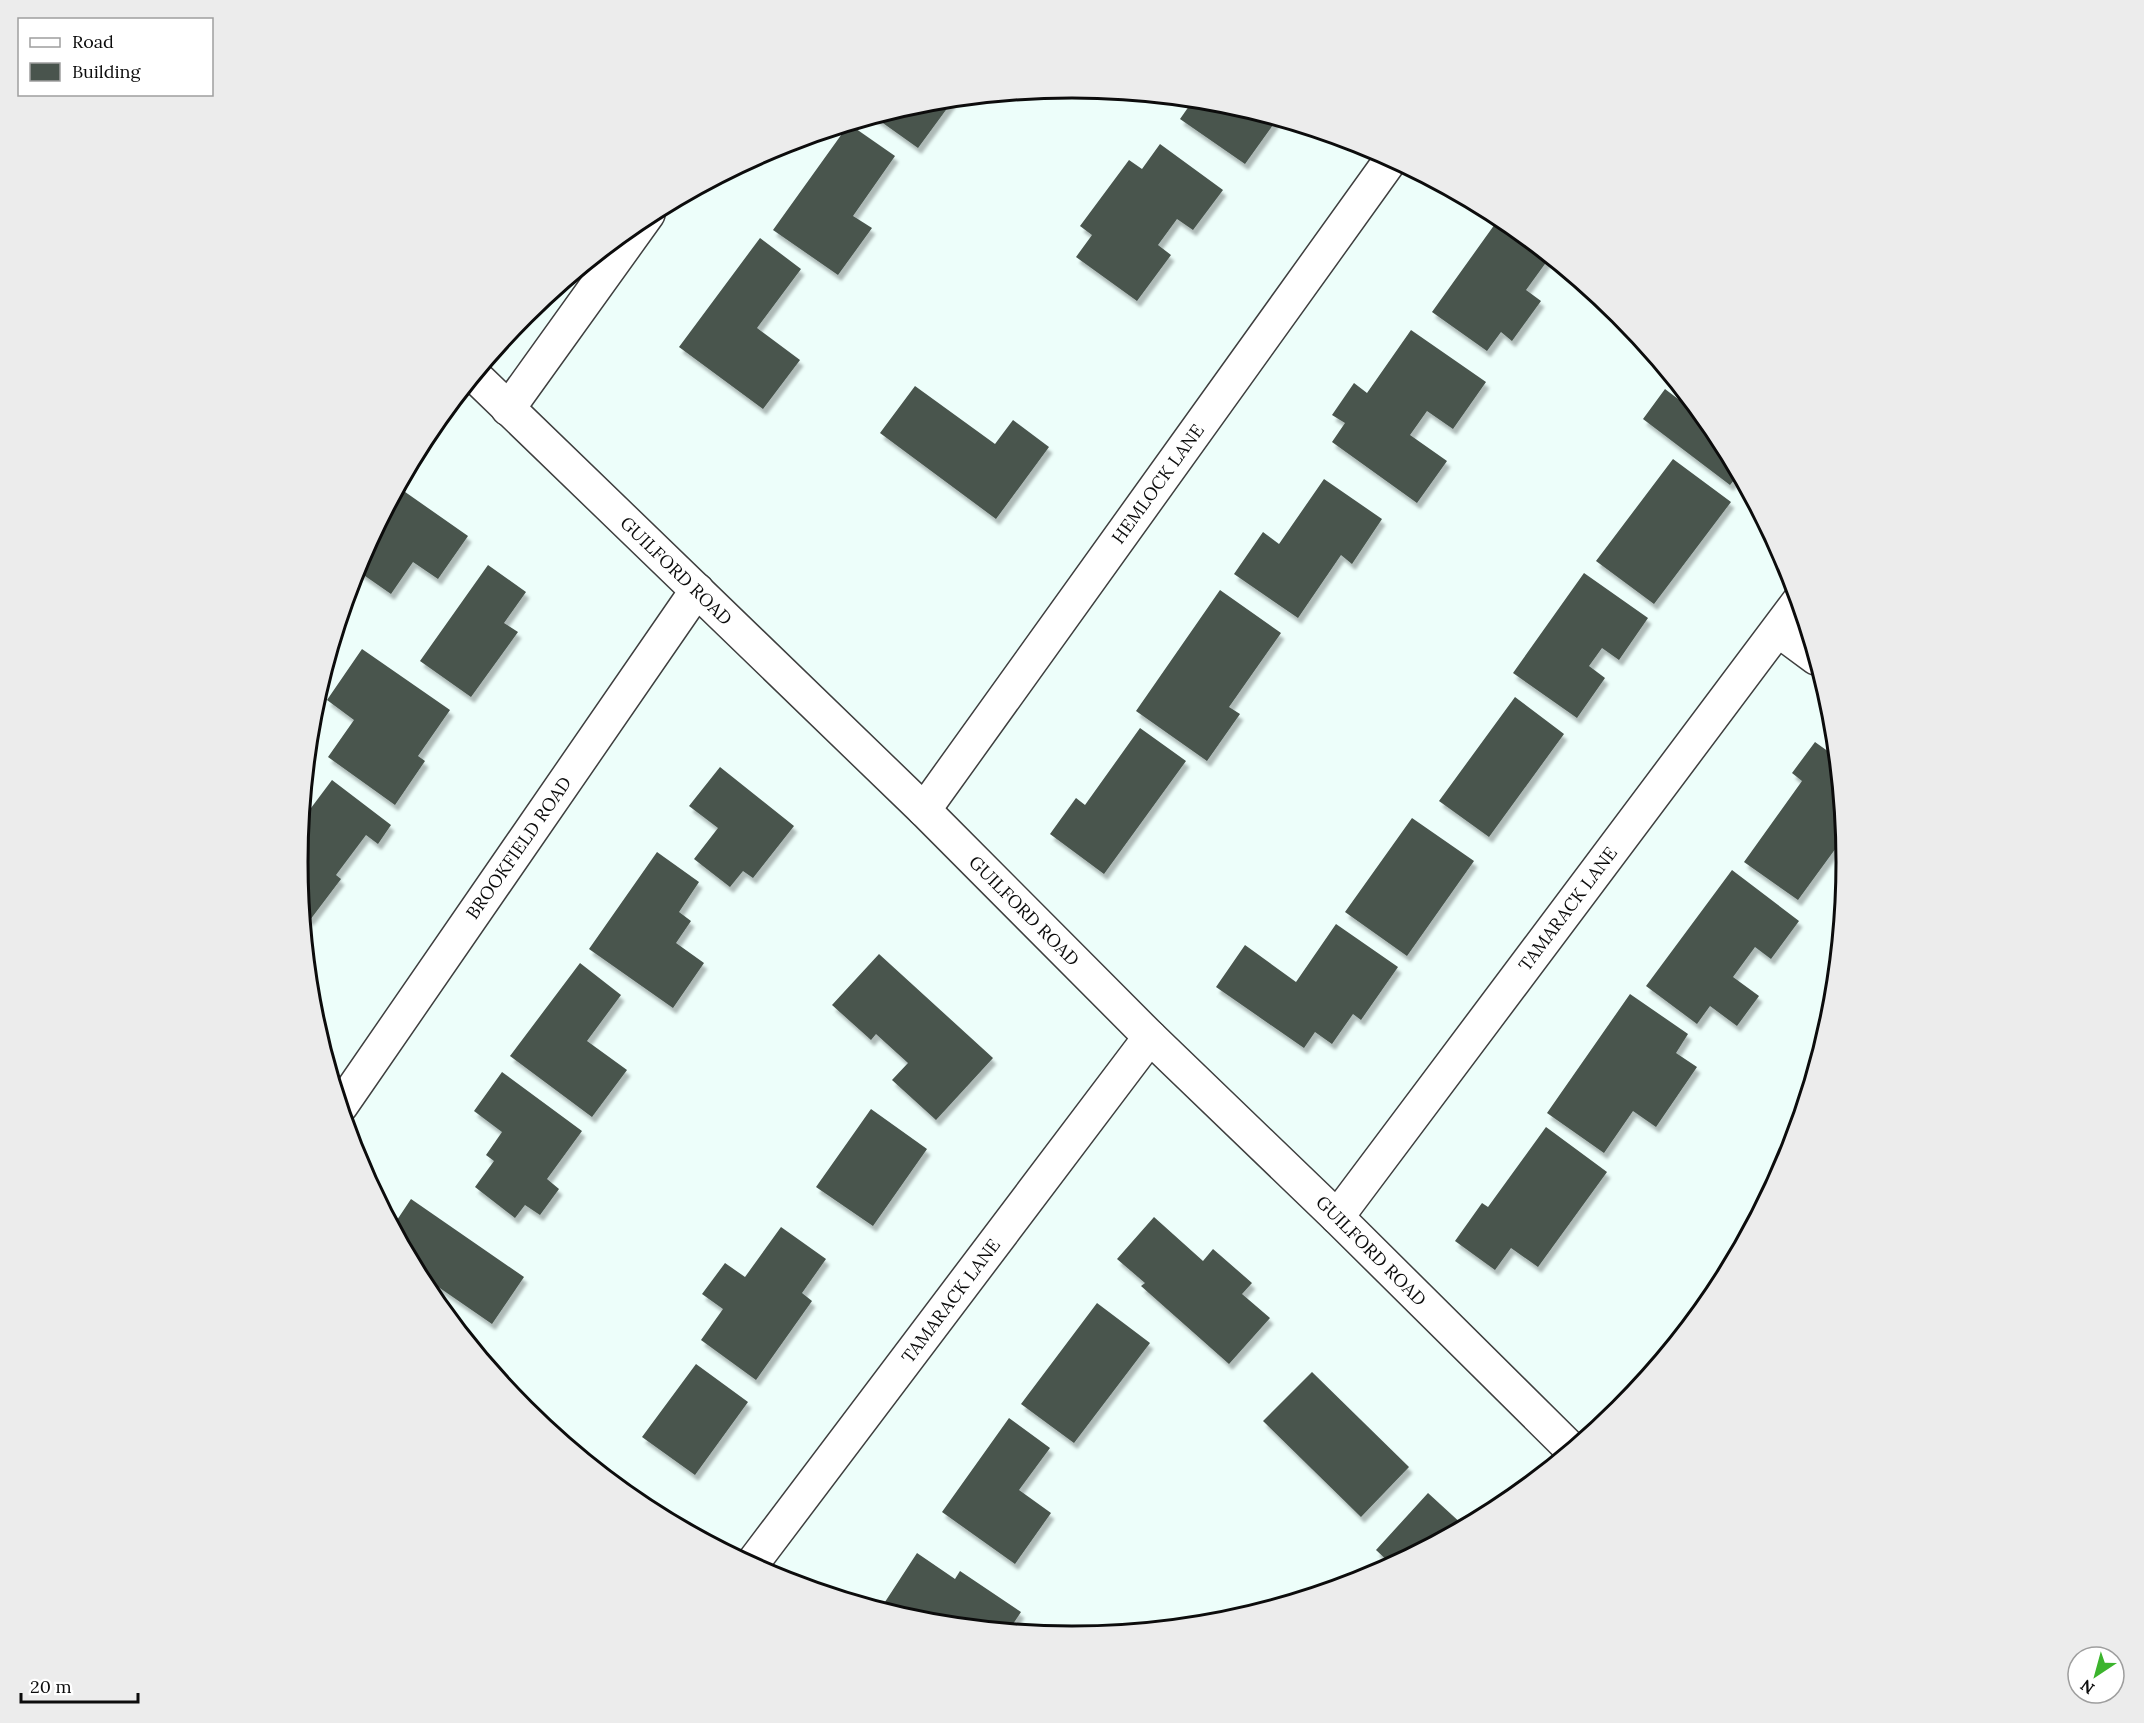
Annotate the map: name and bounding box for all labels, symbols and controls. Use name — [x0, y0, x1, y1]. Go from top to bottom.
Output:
legend — [18, 18, 213, 96]
text: Road — [72, 30, 114, 53]
text: Building — [72, 60, 142, 83]
street label: HEMLOCK LANE — [1106, 419, 1209, 548]
street label: GUILFORD ROAD — [615, 511, 737, 630]
street label: BROOKFIELD ROAD — [461, 772, 576, 923]
street label: TAMARACK LANE — [1513, 842, 1622, 976]
street label: GUILFORD ROAD — [964, 851, 1084, 971]
street label: GUILFORD ROAD — [1311, 1191, 1431, 1311]
street label: TAMARACK LANE — [896, 1234, 1005, 1368]
north arrow — [2066, 1645, 2126, 1705]
scale bar — [21, 1666, 138, 1704]
text: 20 m — [30, 1675, 72, 1698]
text: N — [2076, 1675, 2098, 1699]

